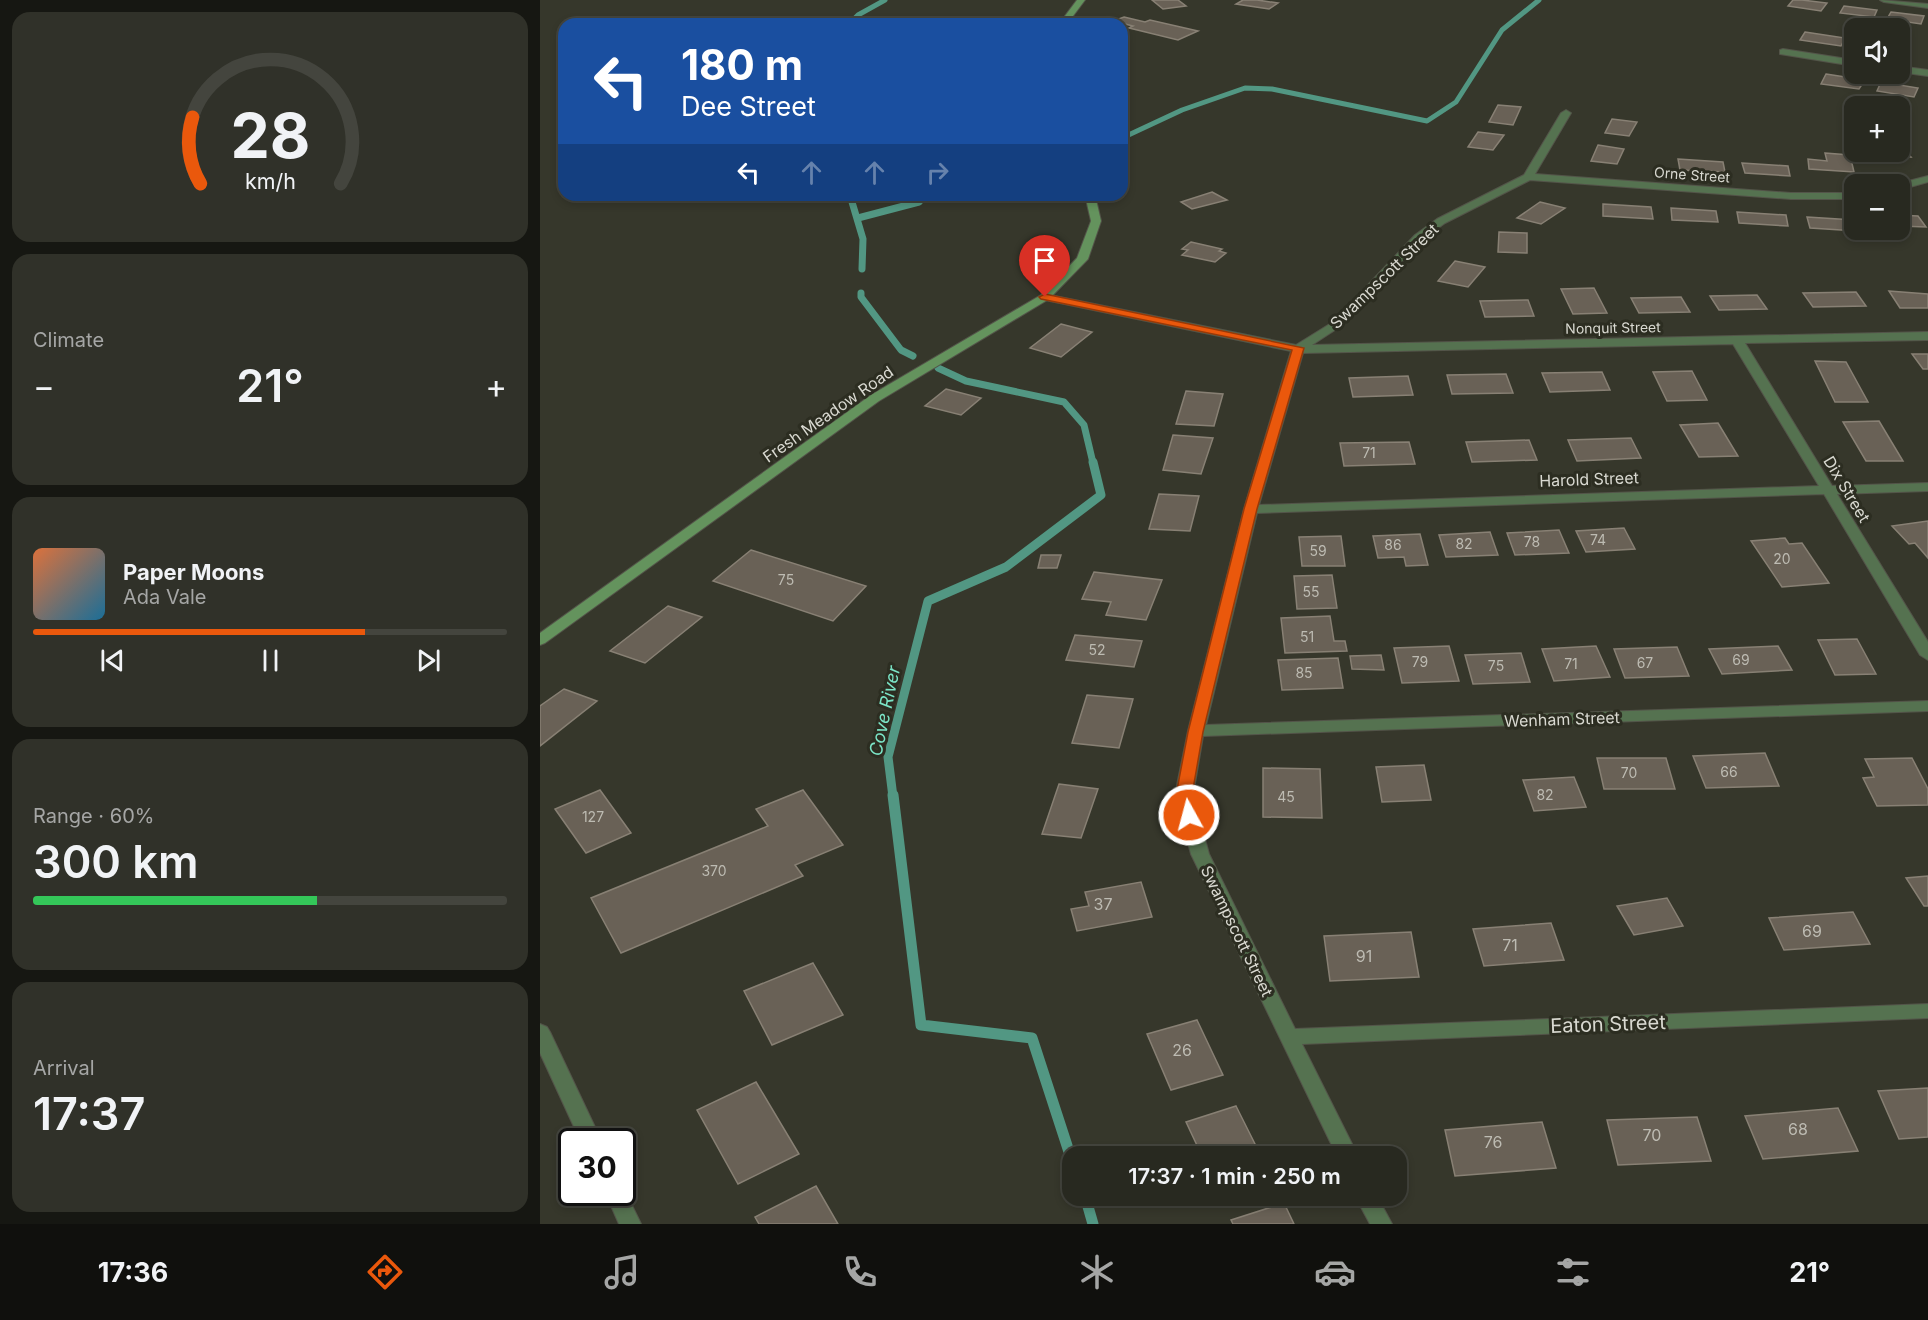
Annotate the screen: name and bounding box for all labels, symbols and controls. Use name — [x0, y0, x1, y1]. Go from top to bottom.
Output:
map controls — [1844, 18, 1910, 240]
button: sound — [1844, 18, 1910, 84]
text: 180 m — [681, 39, 803, 90]
icon: left — [582, 42, 660, 120]
text: Dee Street — [681, 90, 816, 123]
button: + — [1844, 96, 1910, 162]
text: 28 — [230, 98, 310, 173]
icon: left — [732, 156, 765, 189]
icon: ahead — [795, 156, 828, 189]
icon: ahead — [858, 156, 891, 189]
icon: right — [921, 156, 954, 189]
street label: Orne Street — [1653, 163, 1731, 186]
text: km/h — [245, 169, 295, 195]
button: − — [1844, 174, 1910, 240]
street label: Swampscott Street — [1326, 219, 1442, 333]
pin — [1019, 235, 1070, 297]
icon: arrive — [1028, 244, 1061, 277]
street label: Nonquit Street — [1565, 318, 1661, 337]
text: Climate — [33, 328, 104, 352]
text: 21° — [236, 358, 304, 413]
street label: Fresh Meadow Road — [759, 361, 897, 467]
text: − — [33, 366, 55, 406]
text: + — [485, 366, 507, 406]
house number: 71 — [1362, 444, 1376, 461]
street label: Dix Street — [1819, 452, 1875, 526]
street label: Harold Street — [1539, 467, 1639, 491]
house number: 74 — [1590, 531, 1606, 548]
house number: 78 — [1524, 533, 1540, 550]
house number: 82 — [1455, 535, 1473, 552]
house number: 86 — [1384, 536, 1402, 553]
house number: 59 — [1309, 542, 1327, 559]
house number: 20 — [1773, 550, 1791, 567]
text: Paper Moons — [123, 559, 264, 585]
house number: 75 — [778, 571, 794, 588]
house number: 55 — [1302, 583, 1320, 600]
text: Ada Vale — [123, 585, 206, 609]
house number: 51 — [1300, 628, 1314, 645]
house number: 52 — [1088, 641, 1106, 658]
icon: previous — [96, 644, 129, 677]
icon: pause — [254, 644, 287, 677]
icon: next — [412, 644, 445, 677]
house number: 69 — [1732, 651, 1750, 668]
house number: 79 — [1412, 653, 1428, 670]
house number: 67 — [1637, 654, 1653, 671]
house number: 71 — [1564, 655, 1578, 672]
house number: 75 — [1488, 657, 1504, 674]
water label: Cove River — [865, 663, 905, 758]
house number: 85 — [1295, 664, 1313, 681]
street label: Wenham Street — [1504, 707, 1620, 731]
house number: 66 — [1720, 763, 1738, 780]
house number: 70 — [1621, 764, 1637, 781]
position arrow — [1157, 783, 1221, 847]
house number: 82 — [1536, 786, 1554, 803]
house number: 45 — [1277, 788, 1295, 805]
text: Range · 60% — [33, 804, 154, 828]
house number: 127 — [582, 808, 604, 825]
text: 300 km — [33, 834, 198, 889]
house number: 370 — [701, 862, 727, 879]
street label: Swampscott Street — [1197, 862, 1277, 1000]
house number: 37 — [1094, 894, 1112, 914]
house number: 69 — [1802, 921, 1822, 941]
house number: 71 — [1502, 935, 1518, 955]
house number: 91 — [1356, 946, 1372, 966]
street label: Eaton Street — [1550, 1010, 1667, 1038]
house number: 26 — [1172, 1040, 1192, 1060]
text: Arrival — [33, 1056, 95, 1080]
text: 17:37 — [33, 1086, 145, 1141]
house number: 68 — [1788, 1119, 1808, 1139]
house number: 70 — [1643, 1125, 1661, 1145]
speed limit sign: 30 — [558, 1128, 636, 1206]
house number: 76 — [1484, 1132, 1502, 1152]
text: 17:37 · 1 min · 250 m — [1128, 1163, 1341, 1189]
icon: directions — [364, 1251, 406, 1293]
icon: music — [601, 1251, 643, 1293]
icon: phone — [839, 1251, 881, 1293]
icon: climate — [1076, 1251, 1118, 1293]
icon: car — [1314, 1251, 1356, 1293]
icon: filters — [1552, 1251, 1594, 1293]
text: 17:36 — [98, 1256, 168, 1289]
text: 21° — [1789, 1256, 1830, 1289]

